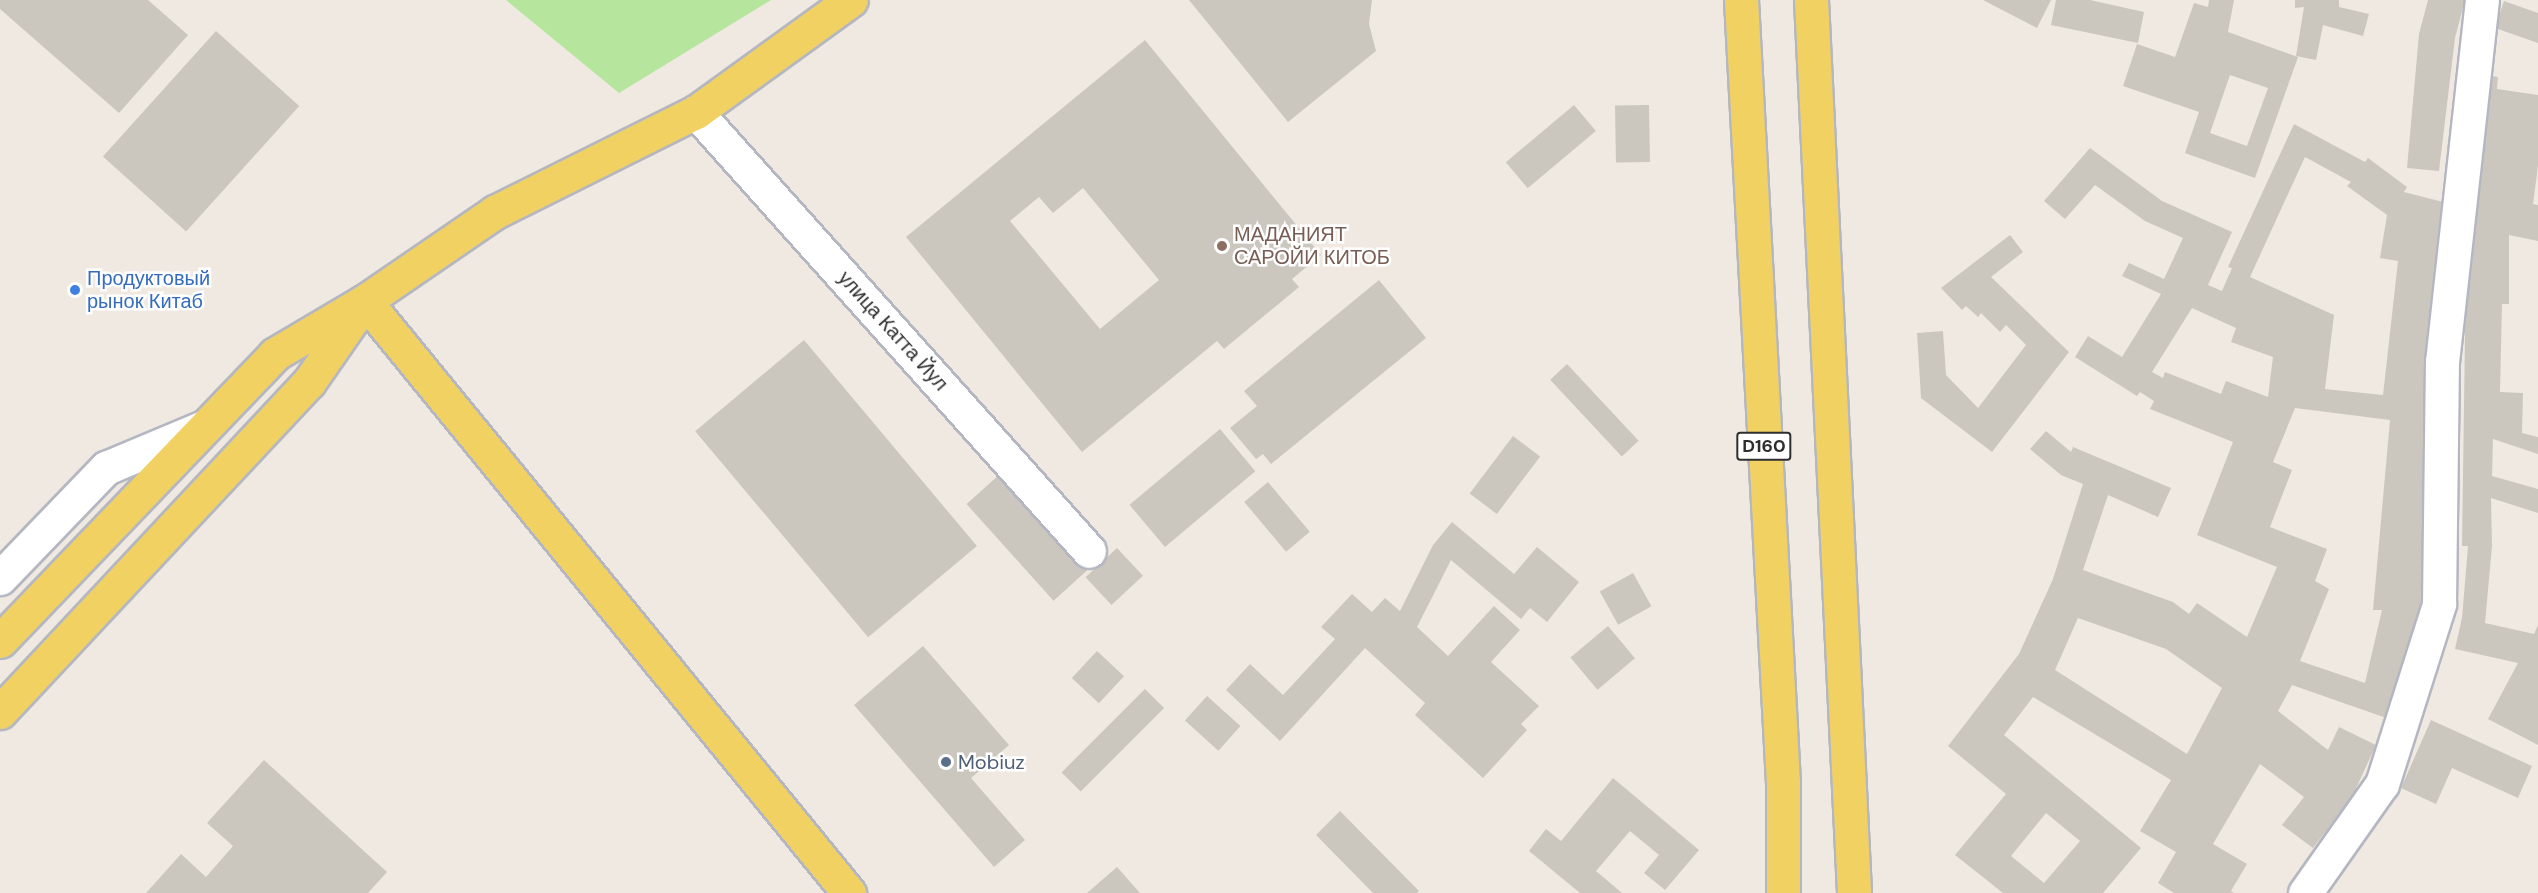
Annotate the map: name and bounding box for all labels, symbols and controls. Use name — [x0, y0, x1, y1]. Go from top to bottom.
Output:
place label: МАДАНИЯТ САРОЙИ КИТОБ — [1234, 222, 1390, 269]
marker: МАДАНИЯТ САРОЙИ КИТОБ — [1215, 239, 1229, 253]
place label: Продуктовый рынок Китаб — [87, 266, 210, 313]
street label: улица Катта Йул — [833, 266, 953, 396]
marker: Продуктовый рынок Китаб — [68, 283, 82, 297]
road number: D160 — [1736, 431, 1792, 461]
place label: Mobiuz — [958, 750, 1025, 774]
marker: Mobiuz — [939, 755, 953, 769]

